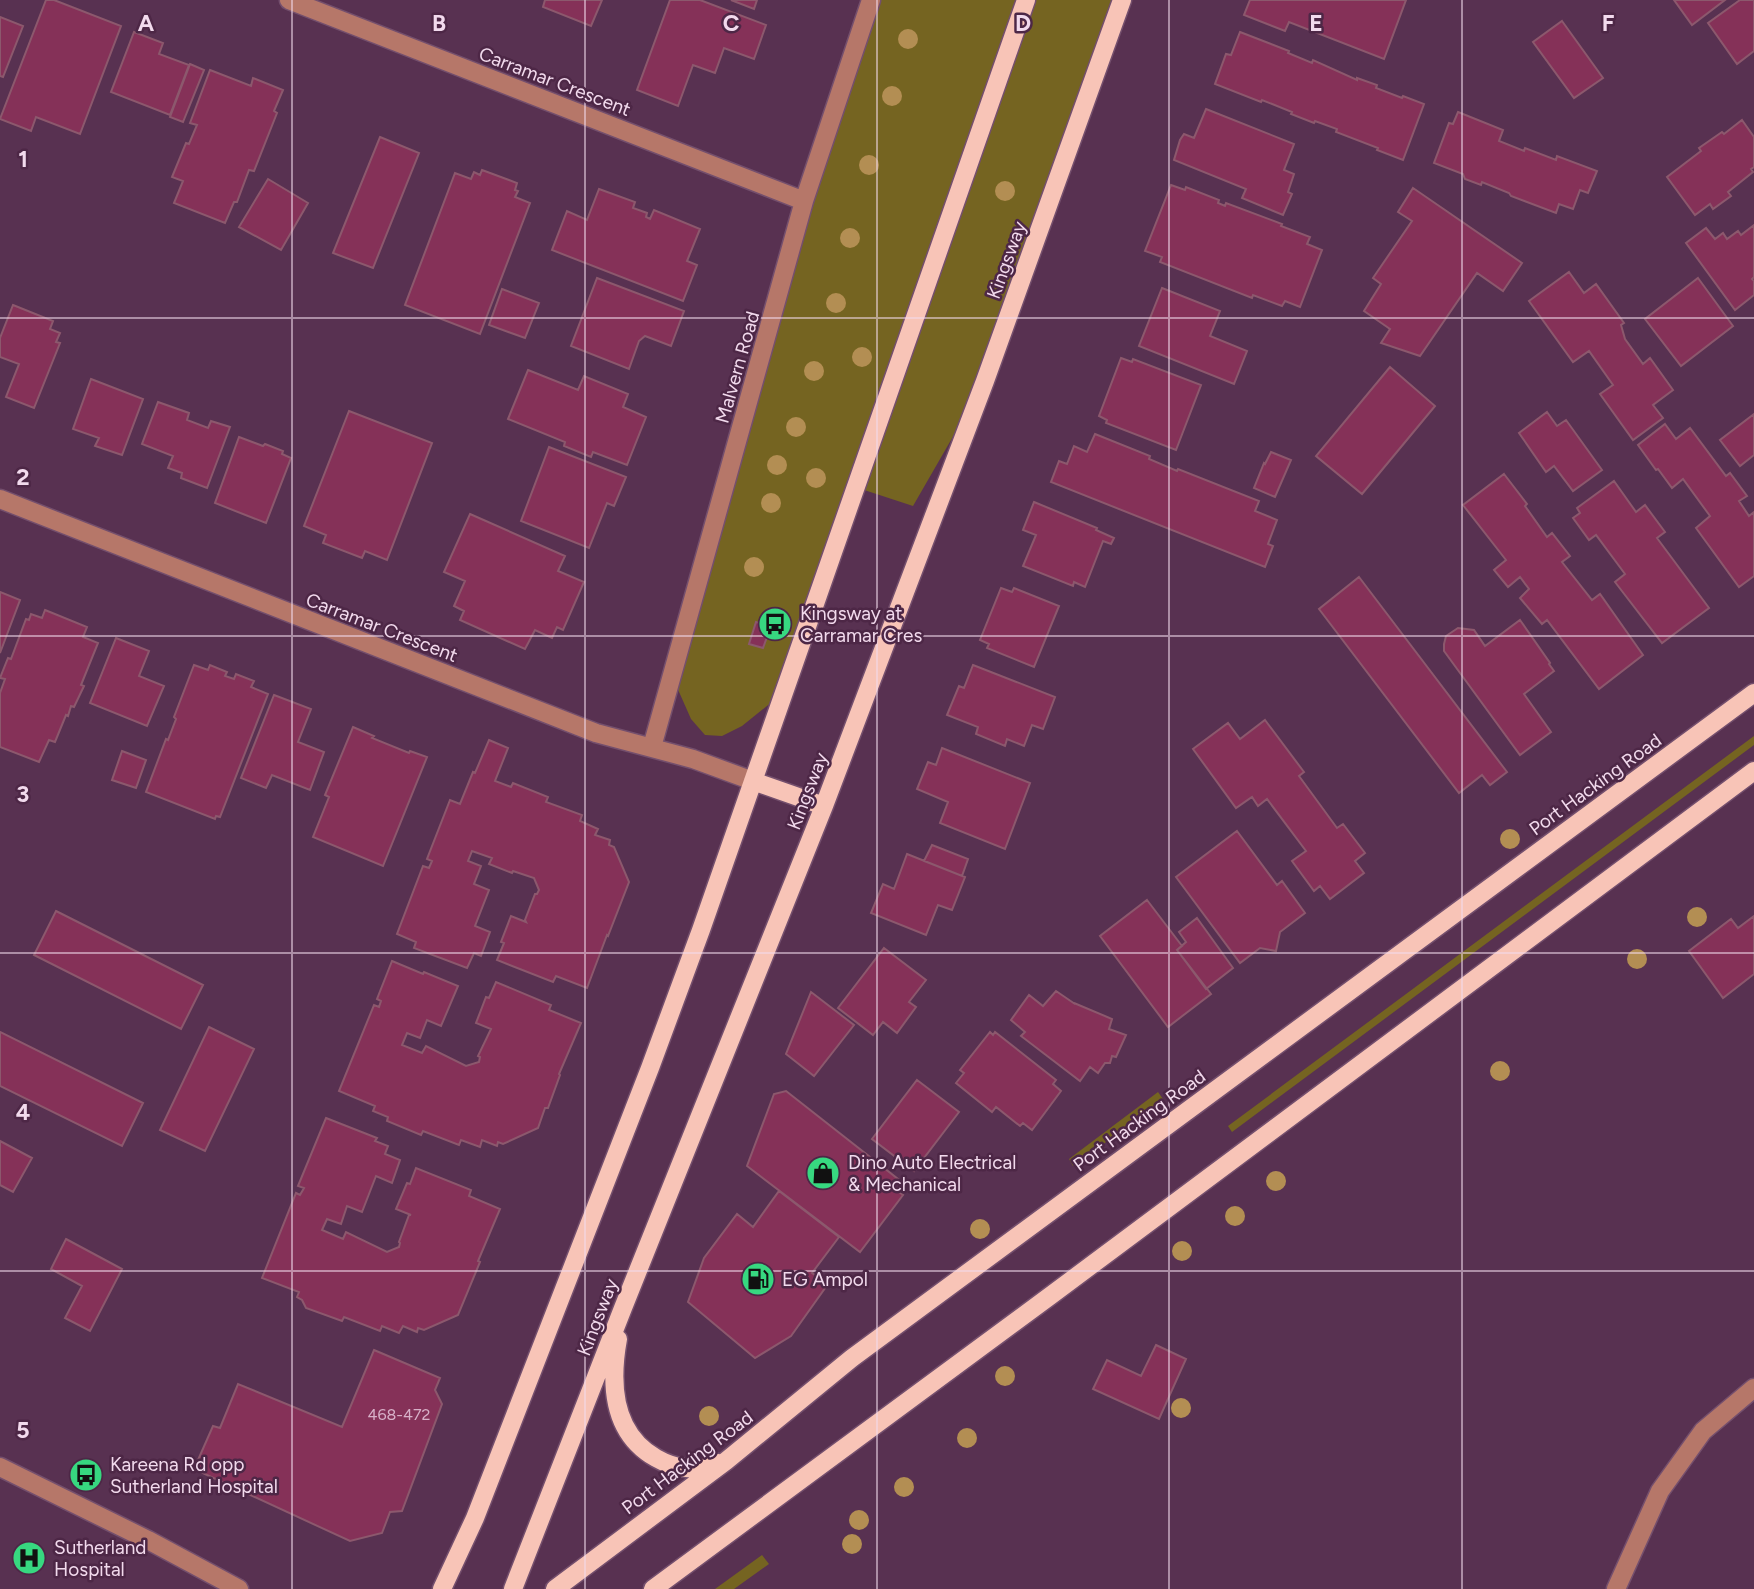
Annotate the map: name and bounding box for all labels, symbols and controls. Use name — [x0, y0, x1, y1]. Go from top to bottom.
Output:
text: A — [138, 9, 155, 37]
text: B — [432, 9, 446, 37]
text: C — [723, 9, 740, 37]
text: D — [1015, 9, 1031, 37]
text: E — [1309, 9, 1323, 37]
text: F — [1602, 9, 1615, 37]
street label: Carramar Crescent — [476, 42, 634, 121]
text: 1 — [18, 145, 28, 173]
street label: Kingsway — [982, 218, 1031, 302]
street label: Malvern Road — [711, 308, 764, 426]
text: 2 — [16, 463, 30, 491]
street label: Carramar Crescent — [303, 588, 461, 667]
place label: Kingsway at Carramar Cres — [800, 602, 922, 647]
bus stop icon: Kingsway at Carramar Cres — [756, 605, 794, 643]
street label: Port Hacking Road — [1525, 729, 1666, 840]
street label: Kingsway — [782, 749, 833, 833]
text: 3 — [17, 780, 29, 808]
street label: Port Hacking Road — [1069, 1065, 1210, 1176]
text: 4 — [16, 1098, 30, 1126]
place label: Dino Auto Electrical & Mechanical — [848, 1151, 1016, 1196]
shop icon: Dino Auto Electrical & Mechanical — [804, 1154, 842, 1192]
fuel station icon: EG Ampol — [739, 1260, 777, 1298]
place label: EG Ampol — [782, 1268, 868, 1291]
street label: Kingsway — [572, 1275, 623, 1359]
house number: 468-472 — [368, 1405, 430, 1424]
street label: Port Hacking Road — [617, 1406, 757, 1519]
text: 5 — [16, 1416, 30, 1444]
place label: Kareena Rd opp Sutherland Hospital — [110, 1453, 278, 1498]
bus stop icon: Kareena Rd opp Sutherland Hospital — [67, 1456, 105, 1494]
place label: Sutherland Hospital — [54, 1536, 146, 1581]
hospital icon: Sutherland Hospital — [10, 1539, 48, 1577]

